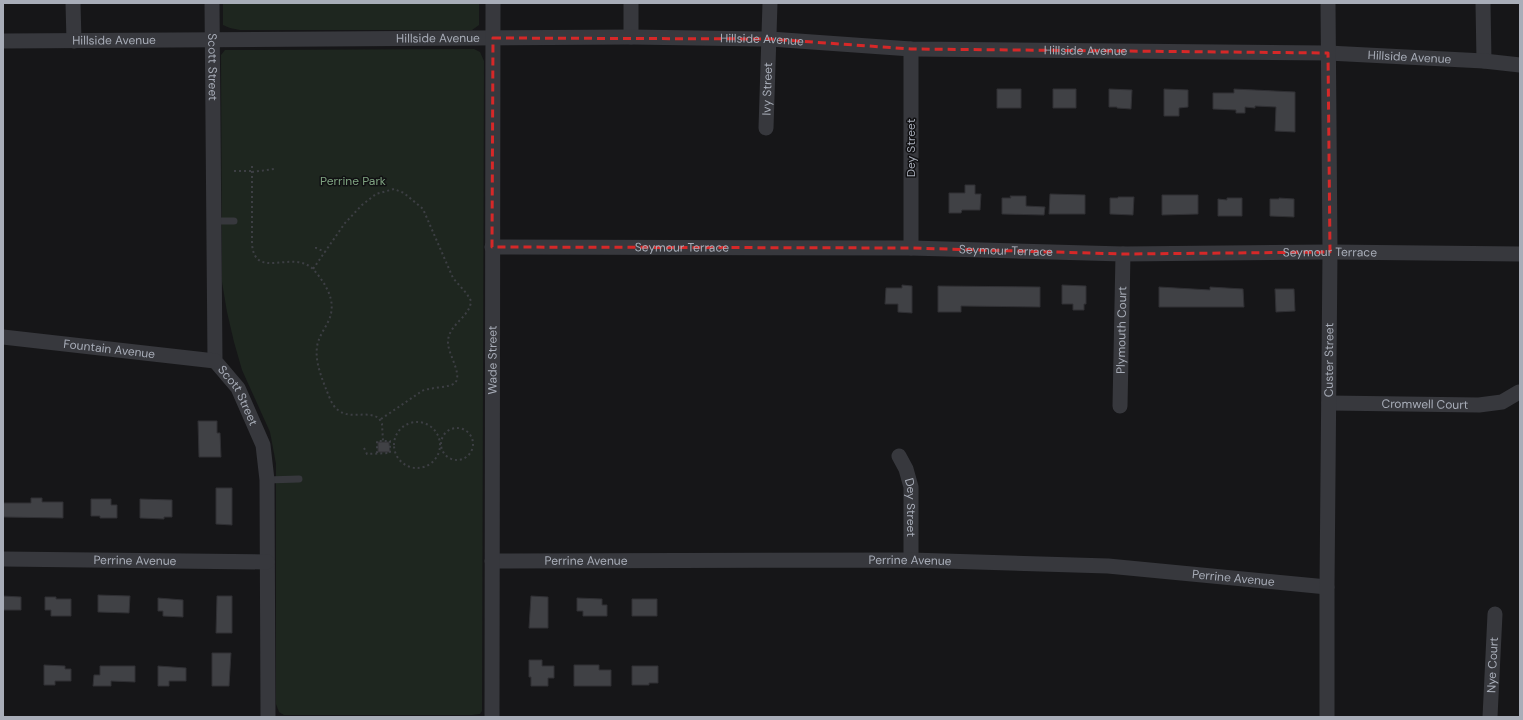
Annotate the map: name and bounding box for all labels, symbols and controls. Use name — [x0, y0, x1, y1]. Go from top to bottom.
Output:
street label: Hillside Avenue — [396, 30, 480, 46]
street label: Hillside Avenue — [720, 30, 805, 49]
street label: Hillside Avenue — [72, 32, 156, 49]
street label: Scott Street — [204, 33, 221, 101]
street label: Hillside Avenue — [1044, 42, 1128, 59]
street label: Hillside Avenue — [1367, 47, 1452, 67]
street label: Ivy Street — [758, 62, 776, 116]
street label: Dey Street — [903, 118, 919, 177]
park label: Perrine Park — [320, 173, 386, 189]
street label: Seymour Terrace — [635, 239, 729, 256]
street label: Seymour Terrace — [959, 241, 1053, 260]
street label: Seymour Terrace — [1283, 244, 1377, 260]
street label: Plymouth Court — [1113, 286, 1130, 374]
street label: Custer Street — [1321, 322, 1337, 397]
street label: Wade Street — [484, 325, 501, 395]
street label: Fountain Avenue — [63, 336, 156, 362]
street label: Scott Street — [214, 362, 262, 428]
street label: Cromwell Court — [1381, 396, 1469, 413]
street label: Dey Street — [901, 476, 919, 537]
street label: Perrine Avenue — [93, 552, 177, 569]
street label: Perrine Avenue — [868, 552, 952, 569]
street label: Perrine Avenue — [544, 553, 628, 569]
street label: Perrine Avenue — [1191, 566, 1276, 590]
street label: Nye Court — [1483, 636, 1502, 694]

